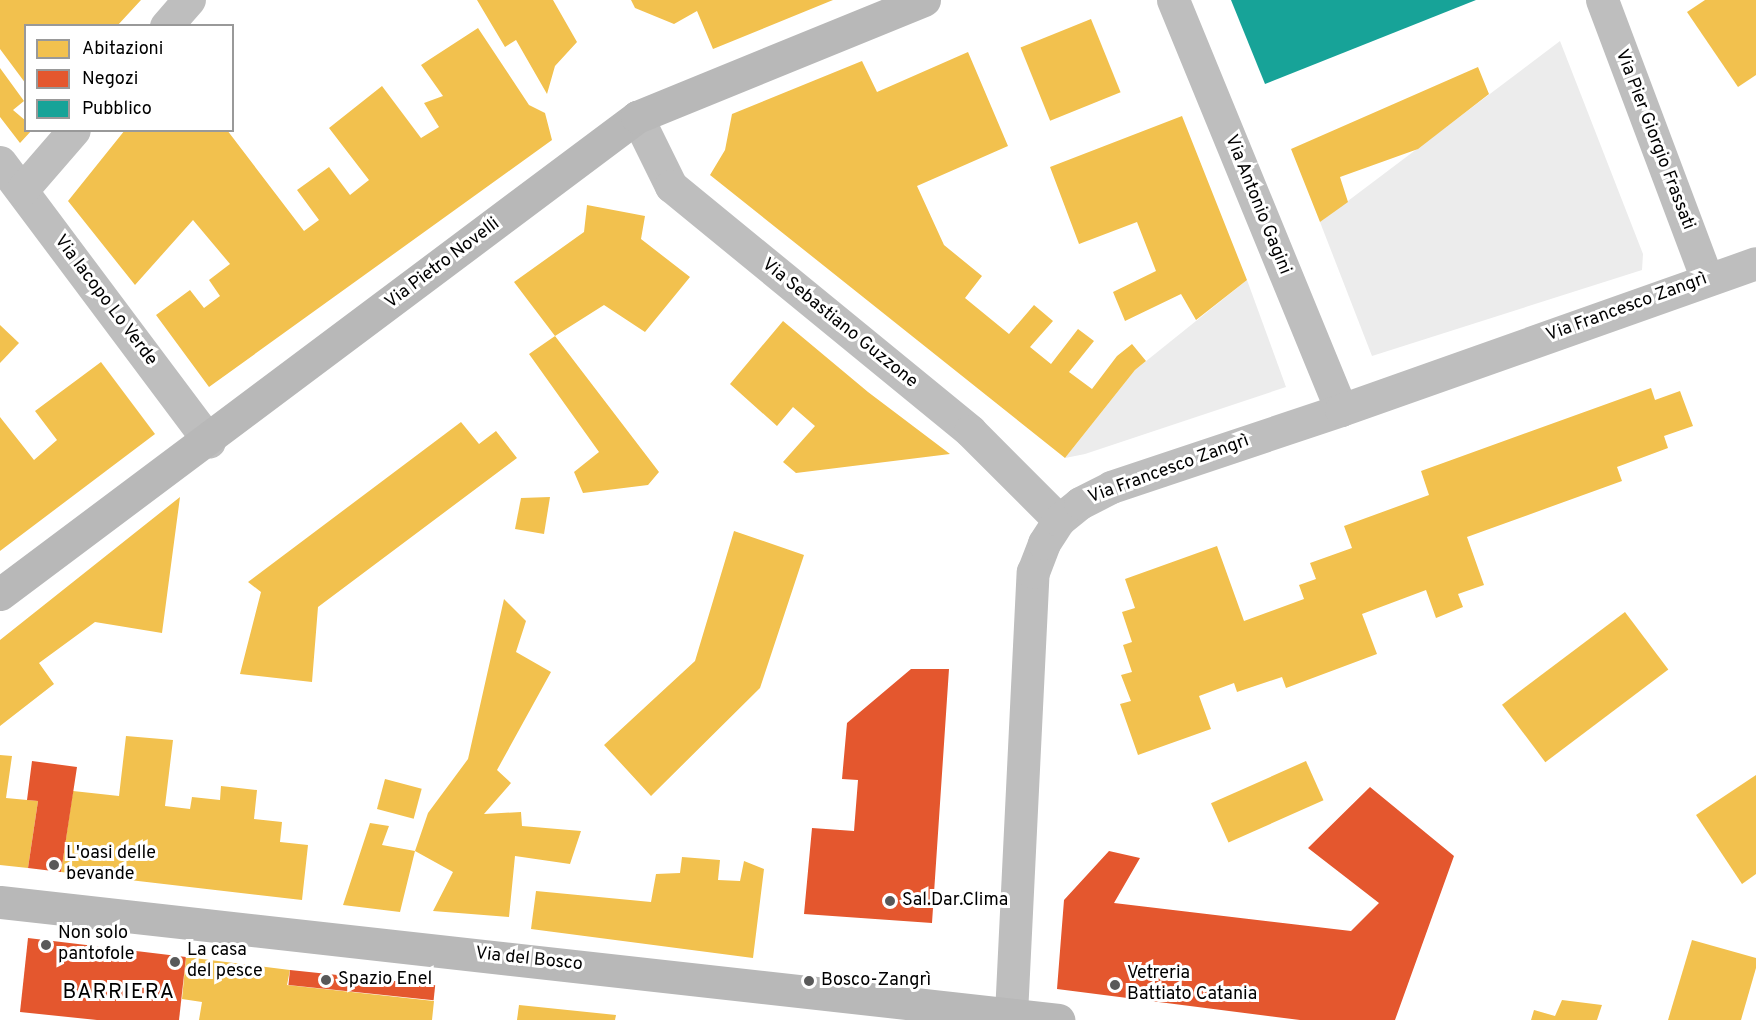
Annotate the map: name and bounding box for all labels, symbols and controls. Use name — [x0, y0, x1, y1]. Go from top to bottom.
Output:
legend — [24, 24, 234, 132]
text: Abitazioni — [82, 38, 163, 61]
street label: Via Pier Giorgio Frassati — [1610, 47, 1698, 233]
text: Negozi — [82, 68, 138, 91]
text: Pubblico — [82, 98, 152, 121]
street label: Via Antonio Gagini — [1219, 132, 1295, 278]
street label: Via Pietro Novelli — [381, 214, 505, 314]
street label: Via Iacopo Lo Verde — [49, 231, 161, 371]
street label: Via Sebastiano Guzzone — [757, 254, 921, 394]
street label: Via Francesco Zangrì — [1544, 269, 1710, 347]
street label: Via Francesco Zangrì — [1086, 431, 1252, 509]
place label: L'oasi delle bevande — [66, 844, 156, 886]
marker: L'oasi delle bevande — [47, 858, 61, 872]
place label: Sal.Dar.Clima — [902, 890, 1008, 912]
marker: Sal.Dar.Clima — [883, 894, 897, 908]
place label: Non solo pantofole — [58, 924, 134, 966]
marker: Non solo pantofole — [39, 938, 53, 952]
place label: La casa del pesce — [187, 941, 263, 984]
street label: Via del Bosco — [474, 944, 584, 976]
marker: La casa del pesce — [168, 955, 182, 969]
place label: Vetreria Battiato Catania — [1127, 964, 1257, 1006]
place label: Spazio Enel — [338, 969, 432, 991]
place label: Bosco-Zangrì — [821, 970, 931, 992]
marker: Spazio Enel — [319, 973, 333, 987]
marker: Bosco-Zangrì — [802, 974, 816, 988]
marker: Vetreria Battiato Catania — [1108, 978, 1122, 992]
district label: BARRIERA — [63, 980, 175, 1006]

